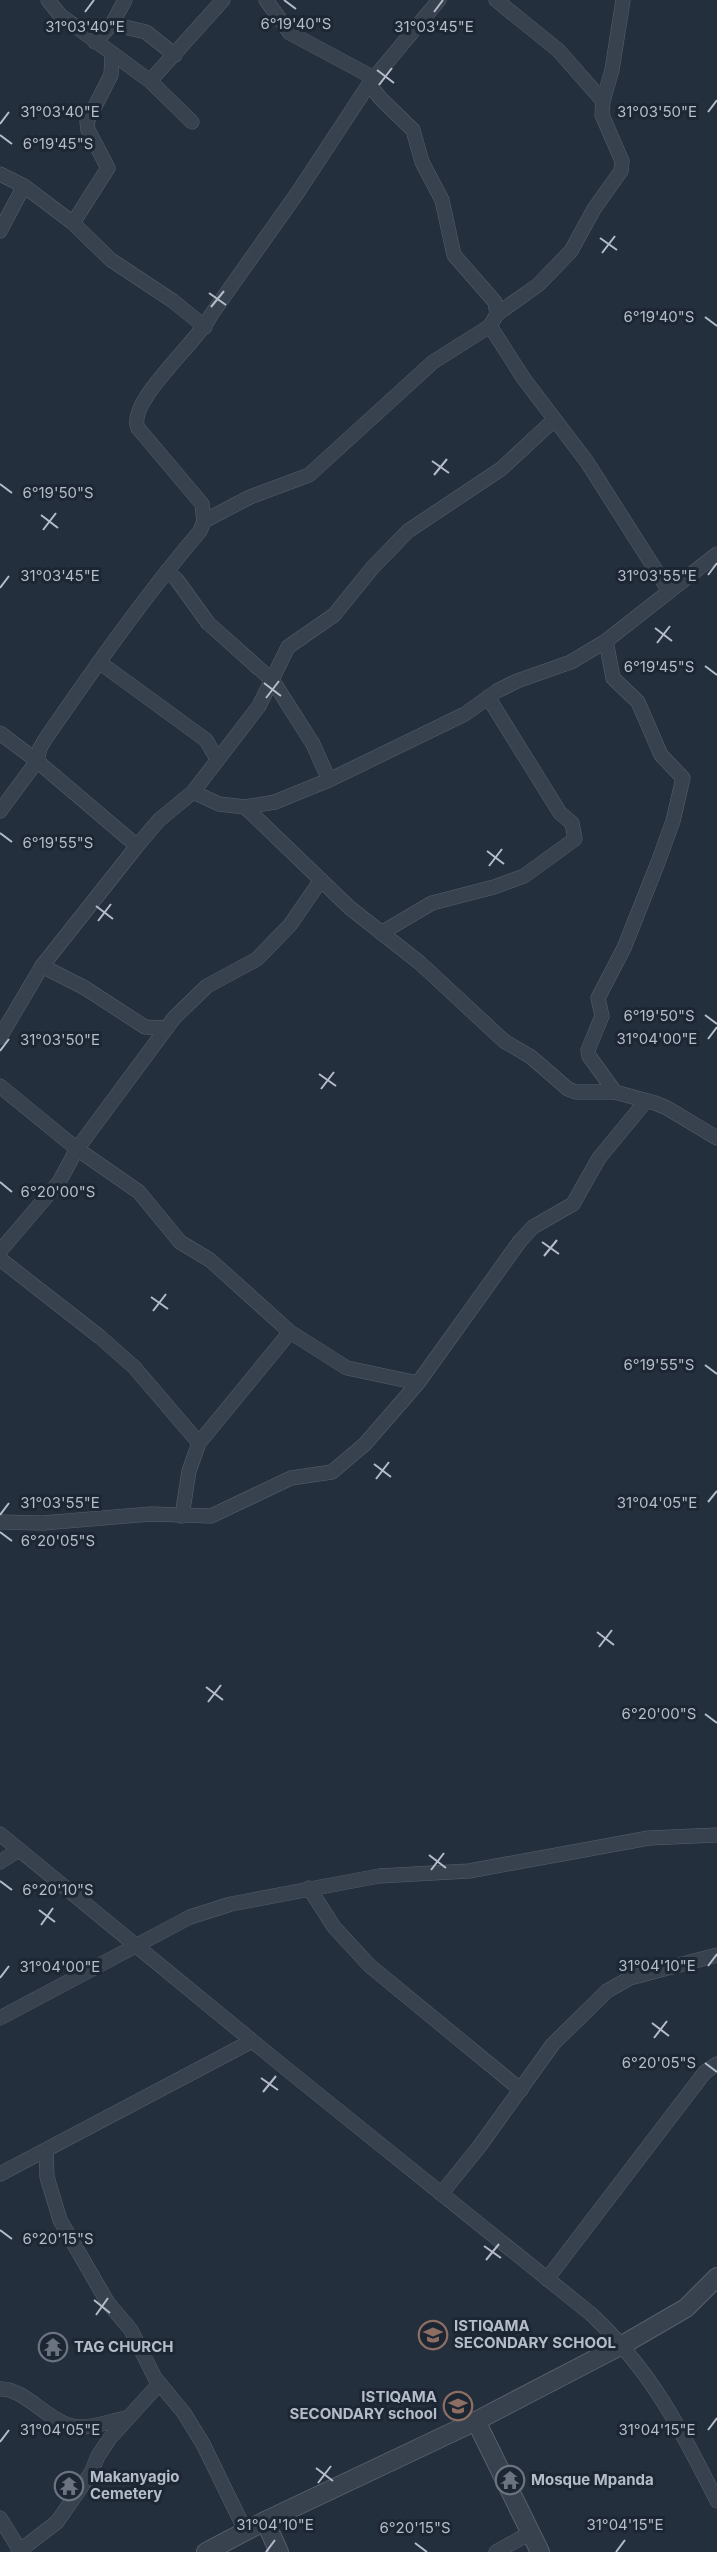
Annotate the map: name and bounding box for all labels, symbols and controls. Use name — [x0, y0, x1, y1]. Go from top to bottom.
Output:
text: 6°19'40"S — [261, 14, 331, 33]
text: 31°03'40"E — [45, 17, 125, 36]
text: 31°03'45"E — [394, 17, 474, 36]
text: 31°03'40"E — [20, 102, 100, 121]
text: 31°03'50"E — [617, 102, 697, 121]
text: 6°19'45"S — [23, 134, 93, 153]
text: 6°19'40"S — [624, 307, 694, 326]
text: 6°19'50"S — [22, 483, 94, 502]
text: 31°03'45"E — [20, 566, 100, 585]
text: 31°03'55"E — [617, 566, 697, 585]
text: 6°19'45"S — [624, 657, 694, 676]
text: 6°19'55"S — [23, 833, 93, 852]
text: 6°19'50"S — [623, 1006, 695, 1025]
text: 31°04'00"E — [617, 1029, 697, 1048]
text: 31°03'50"E — [20, 1030, 100, 1049]
text: 6°20'00"S — [21, 1182, 95, 1201]
text: 6°19'55"S — [624, 1355, 694, 1374]
text: 31°03'55"E — [20, 1493, 100, 1512]
text: 31°04'05"E — [617, 1493, 697, 1512]
text: 6°20'05"S — [21, 1531, 95, 1550]
text: 6°20'00"S — [622, 1704, 696, 1723]
text: 6°20'10"S — [22, 1880, 94, 1899]
text: 31°04'10"E — [618, 1956, 696, 1975]
text: 31°04'00"E — [20, 1957, 100, 1976]
text: 6°20'05"S — [622, 2053, 696, 2072]
text: 6°20'15"S — [22, 2229, 94, 2248]
place label: ISTIQAMA SECONDARY SCHOOL — [454, 2316, 616, 2352]
school or university icon: ISTIQAMA SECONDARY SCHOOL — [417, 2319, 449, 2351]
temple icon: TAG CHURCH — [37, 2331, 69, 2363]
place label: TAG CHURCH — [74, 2337, 174, 2356]
place label: ISTIQAMA SECONDARY school — [290, 2387, 437, 2423]
school or university icon: ISTIQAMA SECONDARY school — [442, 2390, 474, 2422]
text: 31°04'05"E — [20, 2420, 100, 2439]
text: 31°04'15"E — [618, 2420, 696, 2439]
temple icon: Mosque Mpanda — [494, 2464, 526, 2496]
place label: Makanyagio Cemetery — [90, 2467, 180, 2503]
temple icon: Makanyagio Cemetery — [53, 2470, 85, 2502]
place label: Mosque Mpanda — [531, 2470, 654, 2489]
text: 31°04'10"E — [236, 2515, 314, 2534]
text: 31°04'15"E — [586, 2515, 664, 2534]
text: 6°20'15"S — [379, 2518, 451, 2537]

